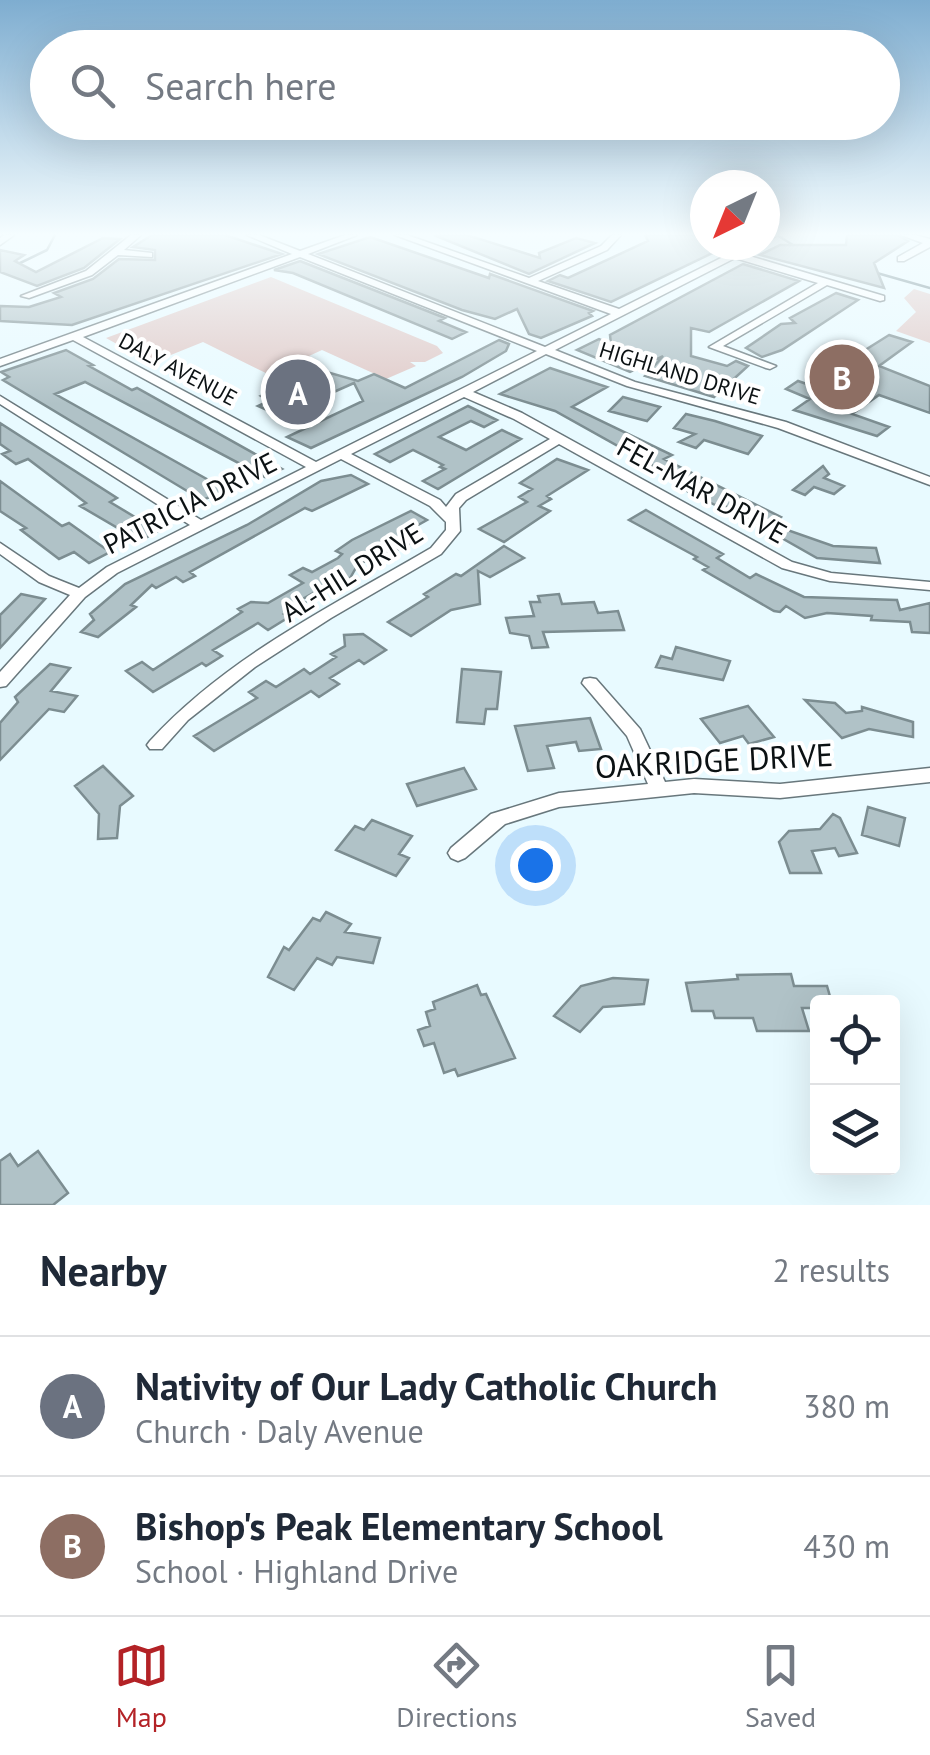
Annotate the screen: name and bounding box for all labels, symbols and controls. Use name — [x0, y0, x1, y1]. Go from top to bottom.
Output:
search box — [30, 30, 900, 140]
icon: search — [65, 58, 120, 113]
text: Search here — [145, 61, 337, 110]
north arrow — [690, 170, 780, 260]
street label: DALY AVENUE — [114, 326, 242, 412]
street label: HIGHLAND DRIVE — [596, 335, 764, 411]
pin: B — [810, 340, 874, 414]
pin: A — [266, 354, 330, 430]
street label: FEL-MAR DRIVE — [611, 428, 794, 551]
street label: PATRICIA DRIVE — [97, 443, 283, 562]
street label: AL-HIL DRIVE — [274, 513, 430, 630]
street label: OAKRIDGE DRIVE — [594, 733, 834, 787]
your location — [510, 840, 561, 891]
map controls — [810, 995, 900, 1175]
button: locate — [810, 995, 900, 1085]
button: layers — [810, 1085, 900, 1175]
text: Nearby — [40, 1243, 167, 1298]
text: 2 results — [772, 1249, 890, 1291]
text: Nativity of Our Lady Catholic Church — [135, 1361, 717, 1410]
text: A — [63, 1385, 82, 1427]
text: 380 m — [803, 1385, 890, 1427]
text: Church · Daly Avenue — [135, 1410, 424, 1452]
text: Bishop's Peak Elementary School — [135, 1501, 663, 1550]
text: B — [63, 1525, 82, 1567]
text: 430 m — [803, 1525, 890, 1567]
text: School · Highland Drive — [135, 1550, 458, 1592]
tab: Map — [114, 1638, 169, 1735]
tab: Directions — [396, 1638, 517, 1735]
tab: Saved — [745, 1638, 816, 1735]

